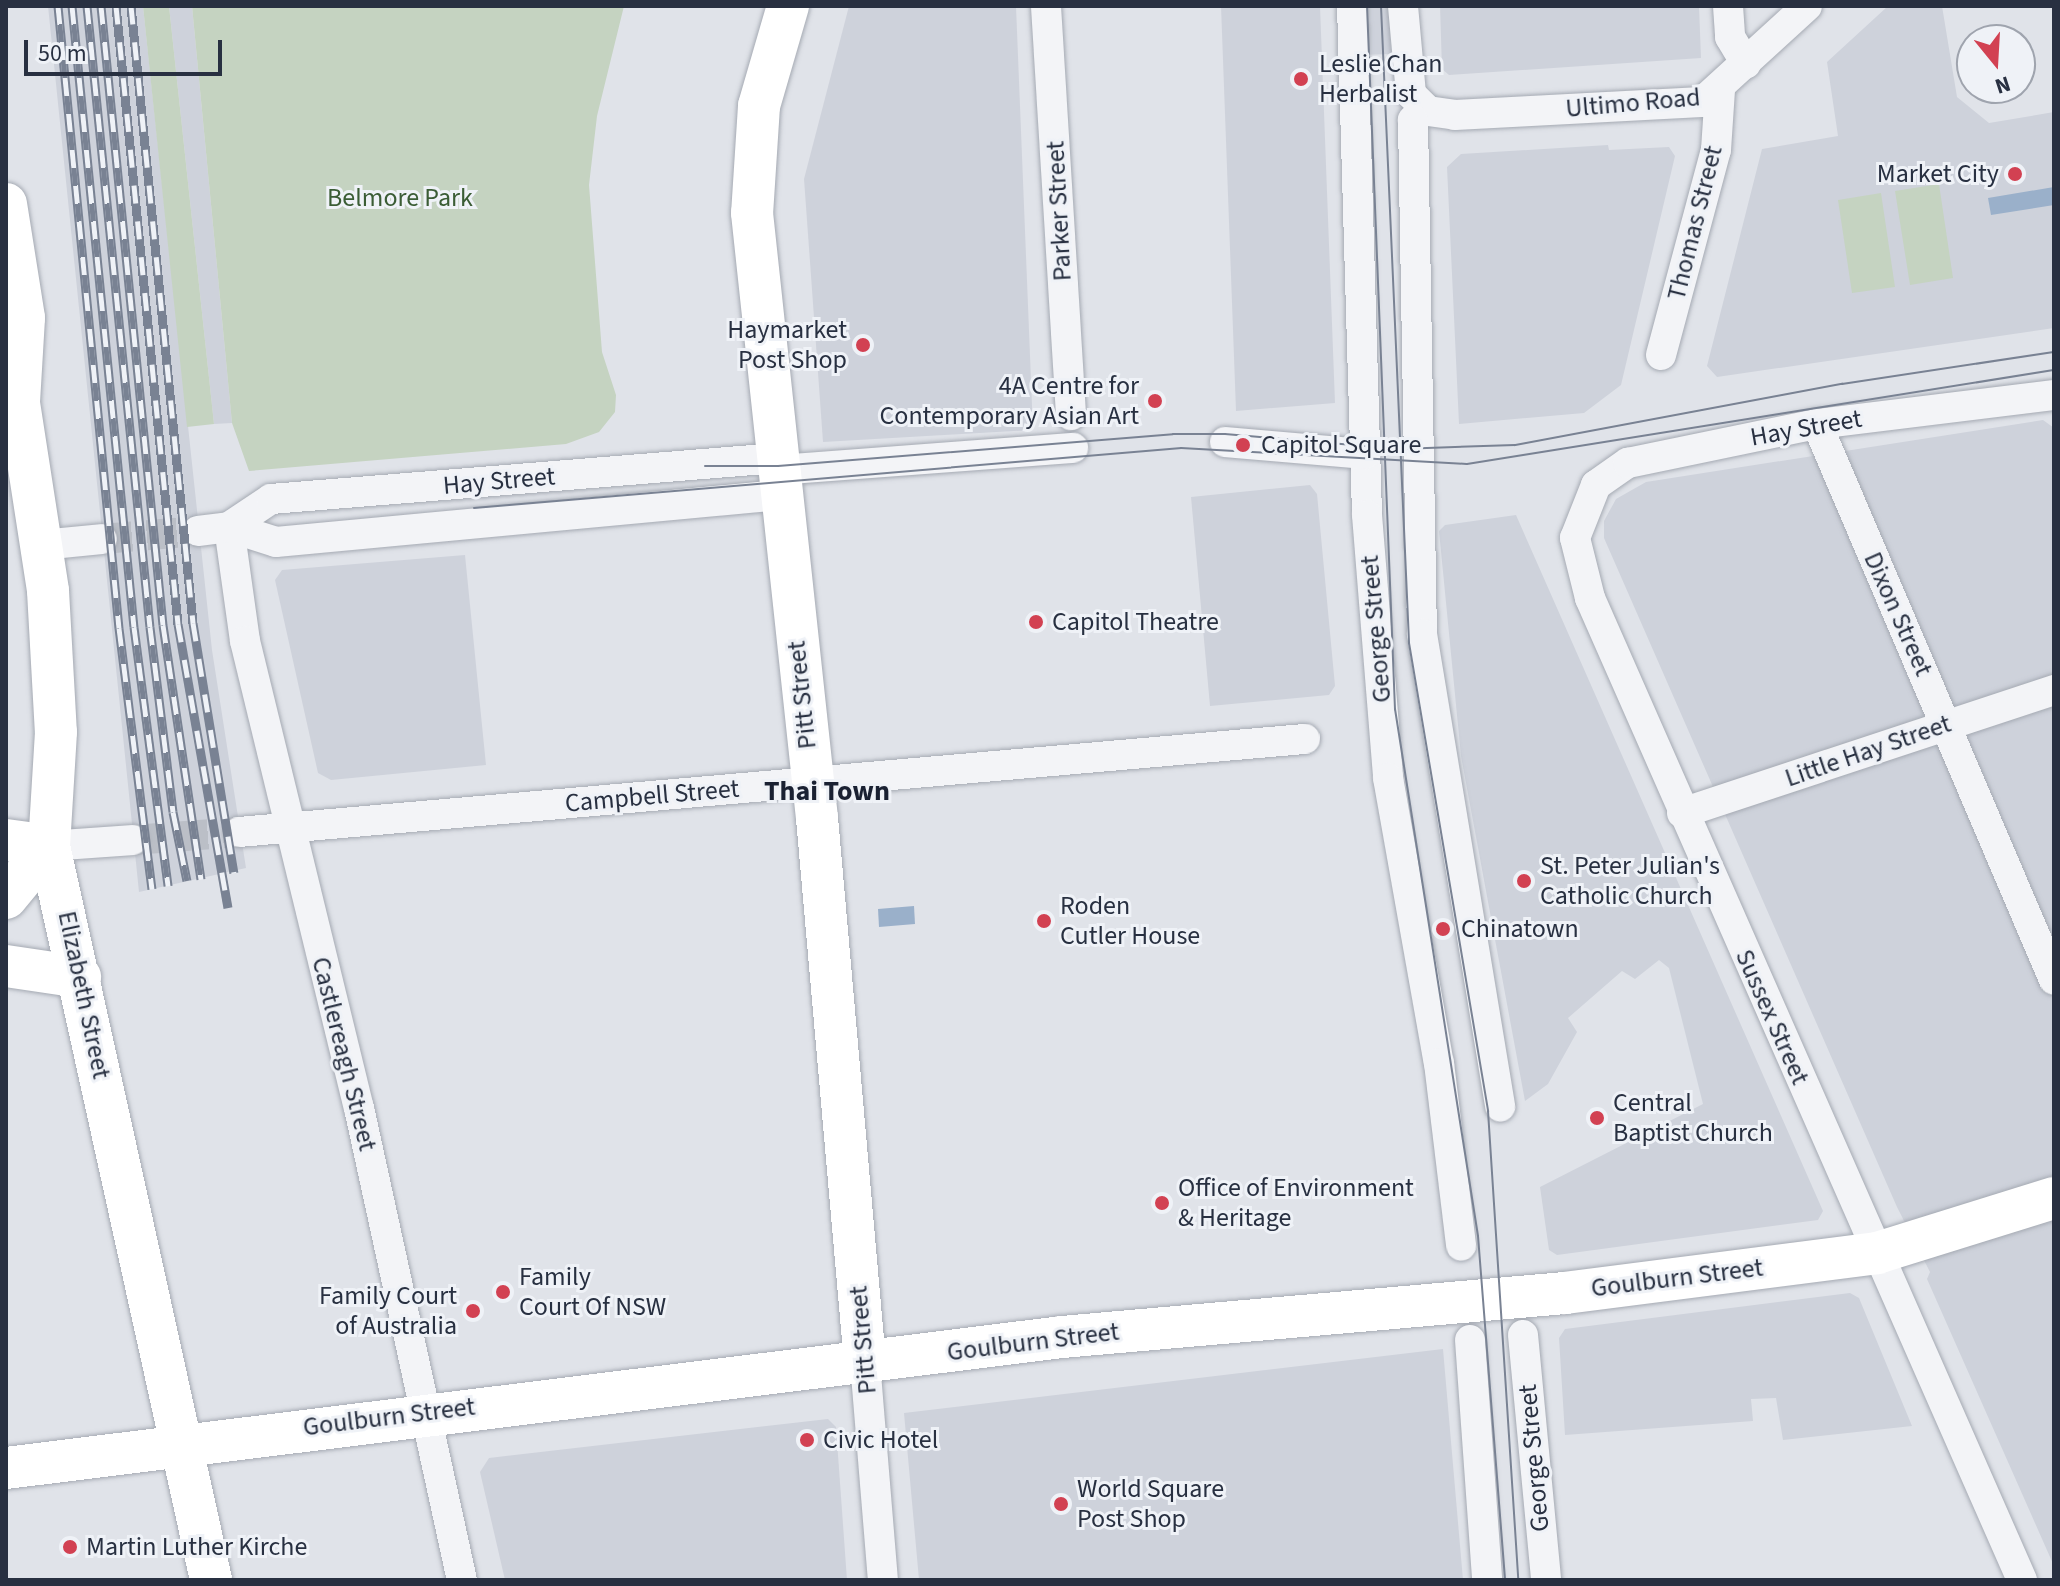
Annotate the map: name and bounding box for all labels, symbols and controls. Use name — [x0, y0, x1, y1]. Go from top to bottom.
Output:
scale bar — [28, 24, 226, 74]
north arrow — [1956, 24, 2036, 104]
text: 50 m — [38, 36, 87, 71]
place label: Leslie Chan Herbalist — [1319, 48, 1443, 110]
text: N — [1991, 67, 2015, 102]
marker: Leslie Chan Herbalist — [1290, 68, 1312, 90]
street label: Ultimo Road — [1564, 82, 1702, 124]
street label: Parker Street — [1040, 140, 1078, 282]
street label: Thomas Street — [1661, 143, 1729, 303]
place label: Market City — [1877, 158, 1999, 190]
marker: Market City — [2006, 165, 2024, 183]
park label: Belmore Park — [327, 182, 473, 214]
place label: Haymarket Post Shop — [727, 314, 847, 376]
marker: Haymarket Post Shop — [854, 336, 872, 354]
place label: 4A Centre for Contemporary Asian Art — [879, 370, 1139, 432]
marker: 4A Centre for Contemporary Asian Art — [1146, 392, 1164, 410]
street label: Hay Street — [1748, 403, 1864, 453]
place label: Capitol Square — [1261, 429, 1421, 461]
marker: Capitol Square — [1232, 434, 1254, 456]
street label: Hay Street — [442, 461, 556, 501]
street label: Dixon Street — [1857, 547, 1939, 681]
street label: George Street — [1354, 554, 1398, 704]
place label: Capitol Theatre — [1052, 606, 1219, 638]
marker: Capitol Theatre — [1027, 613, 1045, 631]
street label: Pitt Street — [781, 639, 823, 751]
street label: Little Hay Street — [1781, 708, 1955, 794]
street label: Campbell Street — [564, 773, 740, 819]
district label: Thai Town — [764, 774, 890, 808]
place label: St. Peter Julian's Catholic Church — [1540, 850, 1720, 912]
marker: St. Peter Julian's Catholic Church — [1515, 872, 1533, 890]
place label: Roden Cutler House — [1060, 890, 1200, 952]
street label: Elizabeth Street — [51, 908, 117, 1082]
marker: Roden Cutler House — [1035, 912, 1053, 930]
place label: Chinatown — [1461, 913, 1579, 945]
marker: Chinatown — [1432, 918, 1454, 940]
street label: Sussex Street — [1728, 945, 1816, 1089]
street label: Castlereagh Street — [305, 954, 383, 1154]
place label: Central Baptist Church — [1613, 1087, 1773, 1148]
marker: Central Baptist Church — [1588, 1109, 1606, 1127]
place label: Office of Environment & Heritage — [1178, 1172, 1414, 1234]
marker: Office of Environment & Heritage — [1153, 1194, 1171, 1212]
street label: Goulburn Street — [1589, 1252, 1765, 1304]
place label: Family Court Of NSW — [519, 1261, 666, 1322]
place label: Family Court of Australia — [319, 1280, 457, 1342]
marker: Family Court Of NSW — [494, 1283, 512, 1301]
street label: Pitt Street — [843, 1285, 883, 1395]
marker: Family Court of Australia — [464, 1302, 482, 1320]
street label: Goulburn Street — [945, 1316, 1121, 1368]
street label: George Street — [1512, 1383, 1556, 1533]
street label: Goulburn Street — [301, 1391, 477, 1443]
place label: Civic Hotel — [823, 1424, 938, 1456]
marker: Civic Hotel — [798, 1431, 816, 1449]
place label: World Square Post Shop — [1077, 1473, 1224, 1534]
marker: World Square Post Shop — [1052, 1495, 1070, 1513]
place label: Martin Luther Kirche — [86, 1531, 307, 1563]
marker: Martin Luther Kirche — [61, 1538, 79, 1556]

